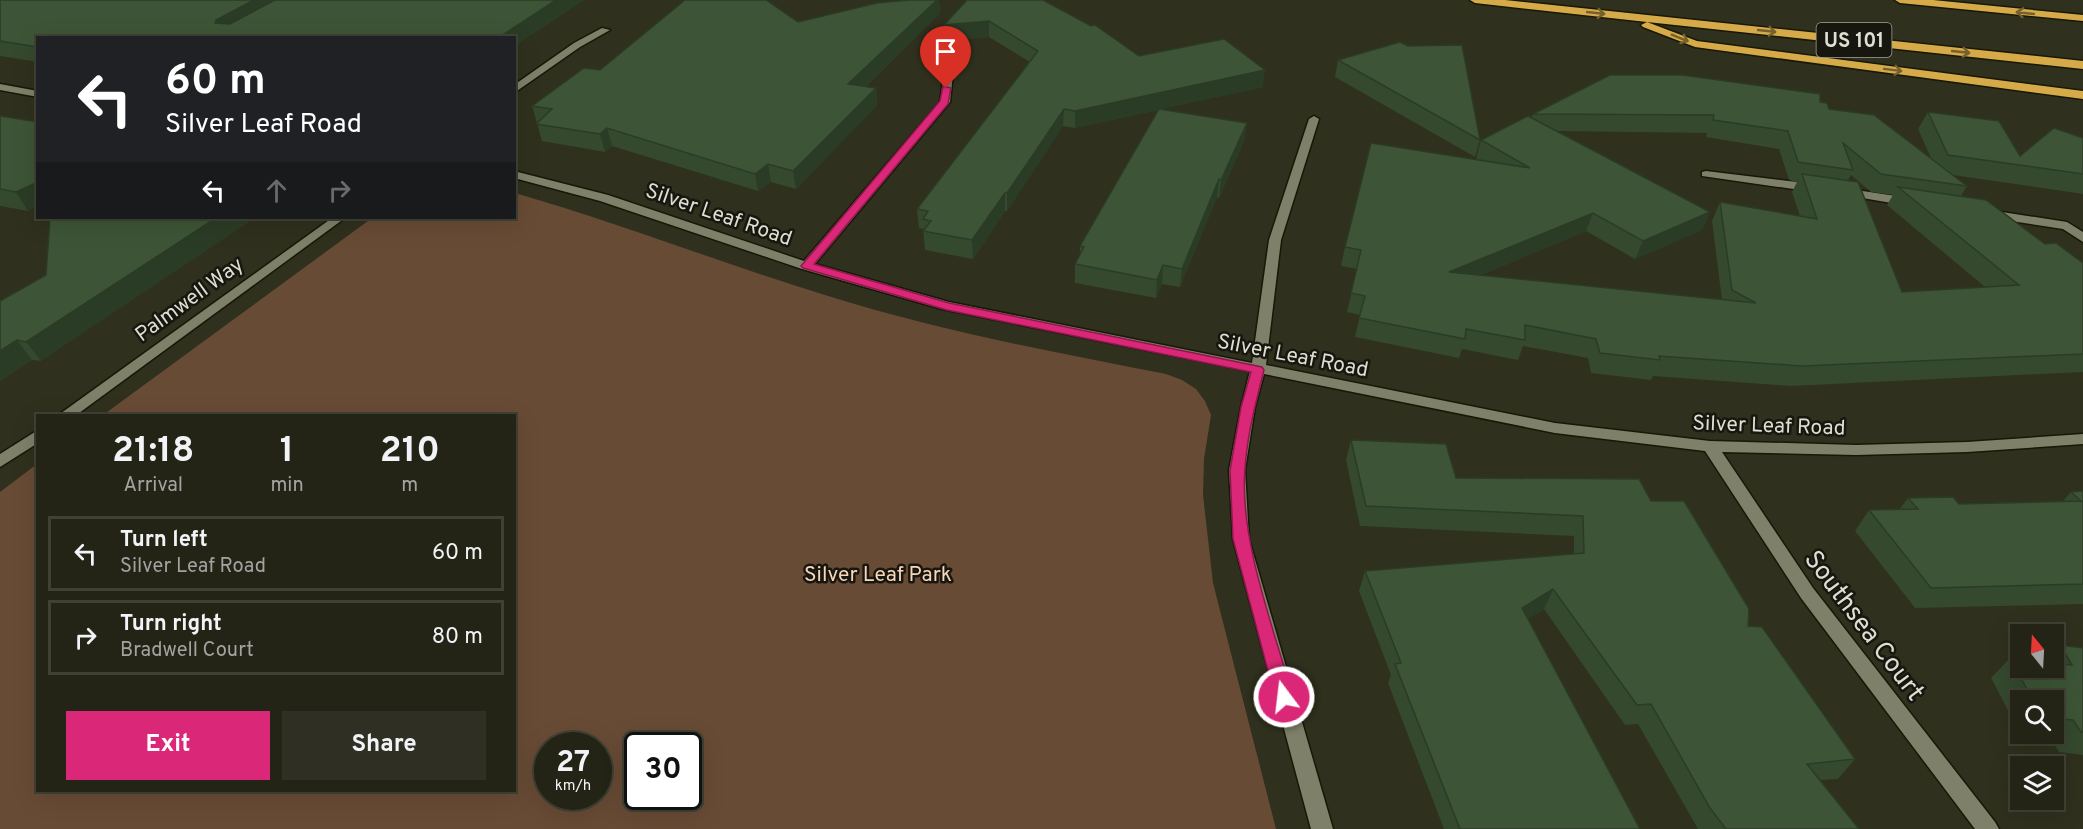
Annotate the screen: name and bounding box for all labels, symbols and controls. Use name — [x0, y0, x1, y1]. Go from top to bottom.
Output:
one-way arrow — [2015, 7, 2035, 18]
one-way arrow — [1585, 8, 1605, 19]
road number: US 101 — [1816, 23, 1892, 57]
pin — [920, 26, 971, 88]
one-way arrow — [1757, 26, 1777, 37]
one-way arrow — [1670, 33, 1688, 44]
icon: arrive — [929, 35, 962, 68]
one-way arrow — [1951, 47, 1970, 58]
text: 60 m — [165, 56, 266, 109]
icon: left — [66, 60, 144, 138]
one-way arrow — [1882, 65, 1902, 76]
text: Silver Leaf Road — [165, 108, 362, 142]
icon: left — [197, 174, 230, 207]
icon: ahead — [260, 174, 293, 207]
icon: right — [323, 174, 356, 207]
street label: Silver Leaf Road — [642, 178, 795, 253]
street label: Palmwell Way — [130, 252, 250, 349]
street label: Silver Leaf Road — [1215, 329, 1370, 384]
street label: Silver Leaf Road — [1692, 410, 1846, 443]
text: 21:18 — [112, 429, 194, 475]
text: 1 — [280, 429, 294, 475]
text: 210 — [380, 429, 440, 475]
text: Arrival — [123, 473, 183, 499]
text: min — [270, 473, 304, 499]
text: m — [401, 473, 418, 499]
text: Turn left — [120, 527, 208, 554]
icon: left — [69, 537, 102, 570]
text: 60 m — [432, 540, 483, 567]
street label: Southsea Court — [1796, 545, 1930, 708]
text: Silver Leaf Road — [120, 554, 266, 580]
park label: Silver Leaf Park — [804, 562, 952, 589]
text: Turn right — [120, 611, 222, 638]
icon: right — [69, 621, 102, 654]
text: 80 m — [432, 624, 483, 651]
north arrow — [2010, 624, 2064, 678]
map controls — [2010, 624, 2064, 810]
text: Bradwell Court — [120, 638, 254, 664]
position arrow — [1252, 665, 1316, 729]
button: search — [2010, 690, 2064, 744]
button: Exit — [66, 711, 270, 780]
button: Share — [282, 711, 486, 780]
speed limit sign: 30 — [624, 732, 702, 810]
text: 27 — [556, 745, 590, 782]
button: layers — [2010, 756, 2064, 810]
text: km/h — [555, 777, 591, 796]

